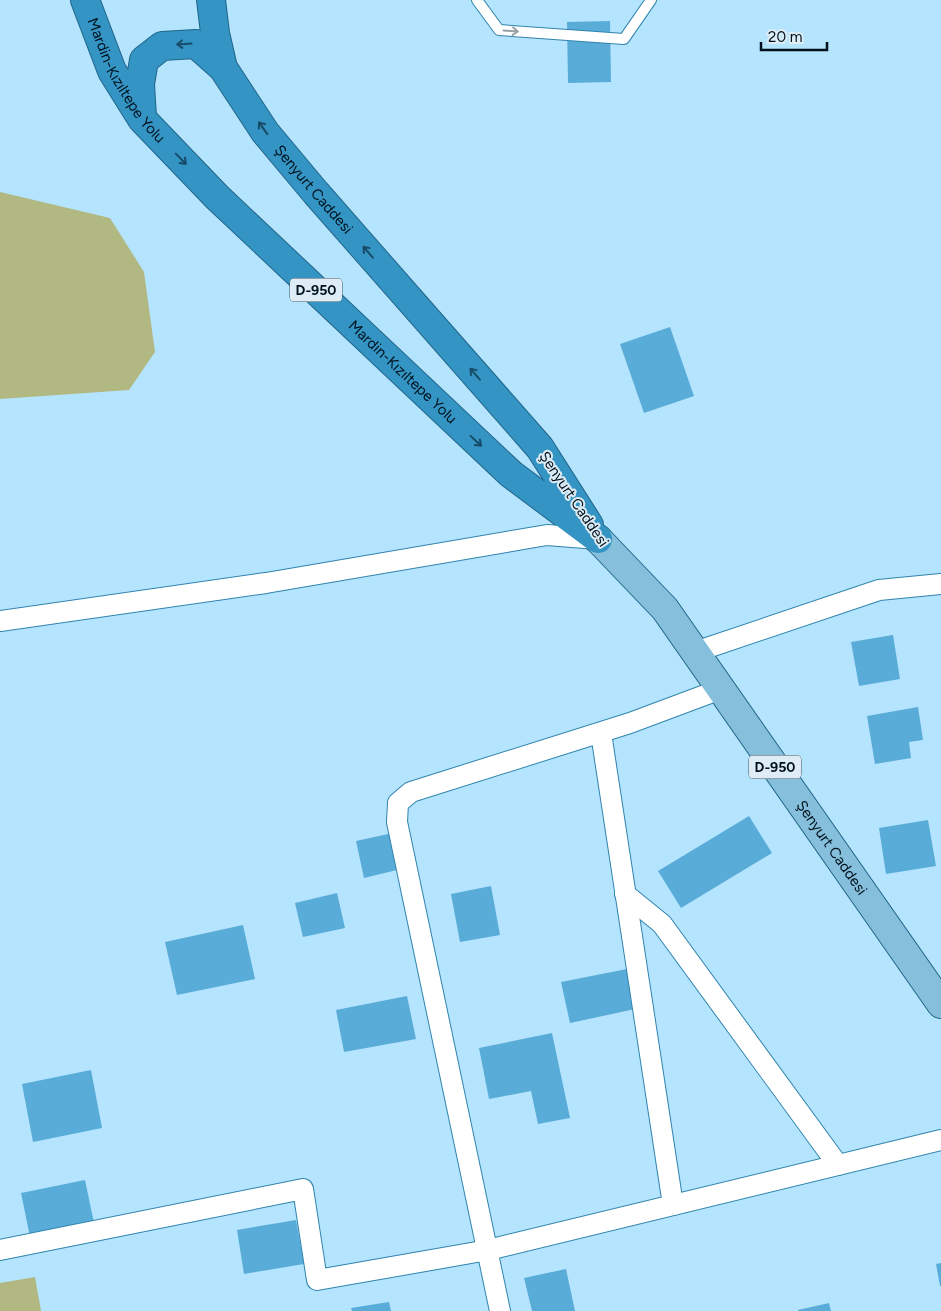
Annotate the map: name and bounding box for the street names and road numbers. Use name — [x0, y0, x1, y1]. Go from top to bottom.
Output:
street label: Mardin-Kızıltepe Yolu — [84, 15, 169, 147]
street label: Şenyurt Caddesi — [271, 141, 357, 238]
road number: D-950 — [290, 278, 342, 302]
street label: Mardin-Kızıltepe Yolu — [345, 317, 461, 427]
street label: Şenyurt Caddesi — [535, 448, 613, 550]
road number: D-950 — [749, 756, 801, 779]
street label: Şenyurt Caddesi — [793, 797, 871, 898]

